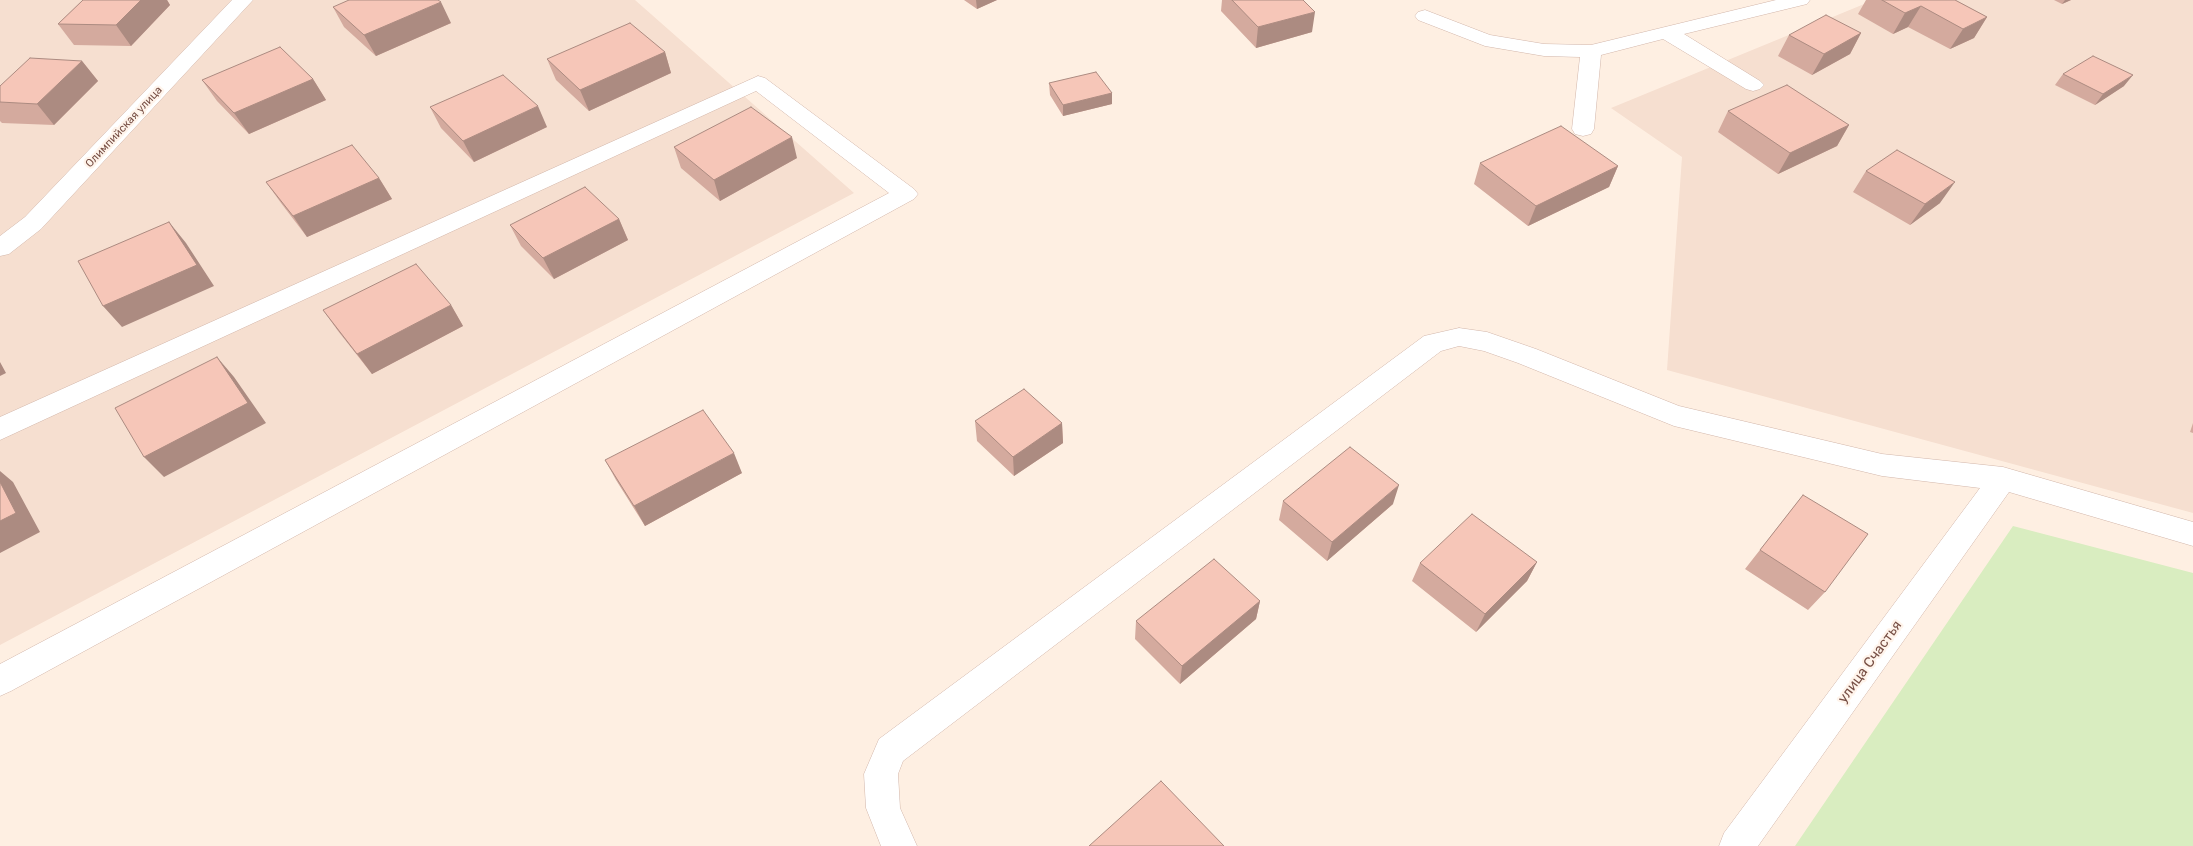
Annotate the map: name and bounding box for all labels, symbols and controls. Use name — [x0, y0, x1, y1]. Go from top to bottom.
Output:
street label: Олимпийская улица — [83, 84, 165, 170]
street label: улица Счастья — [1834, 617, 1906, 707]

